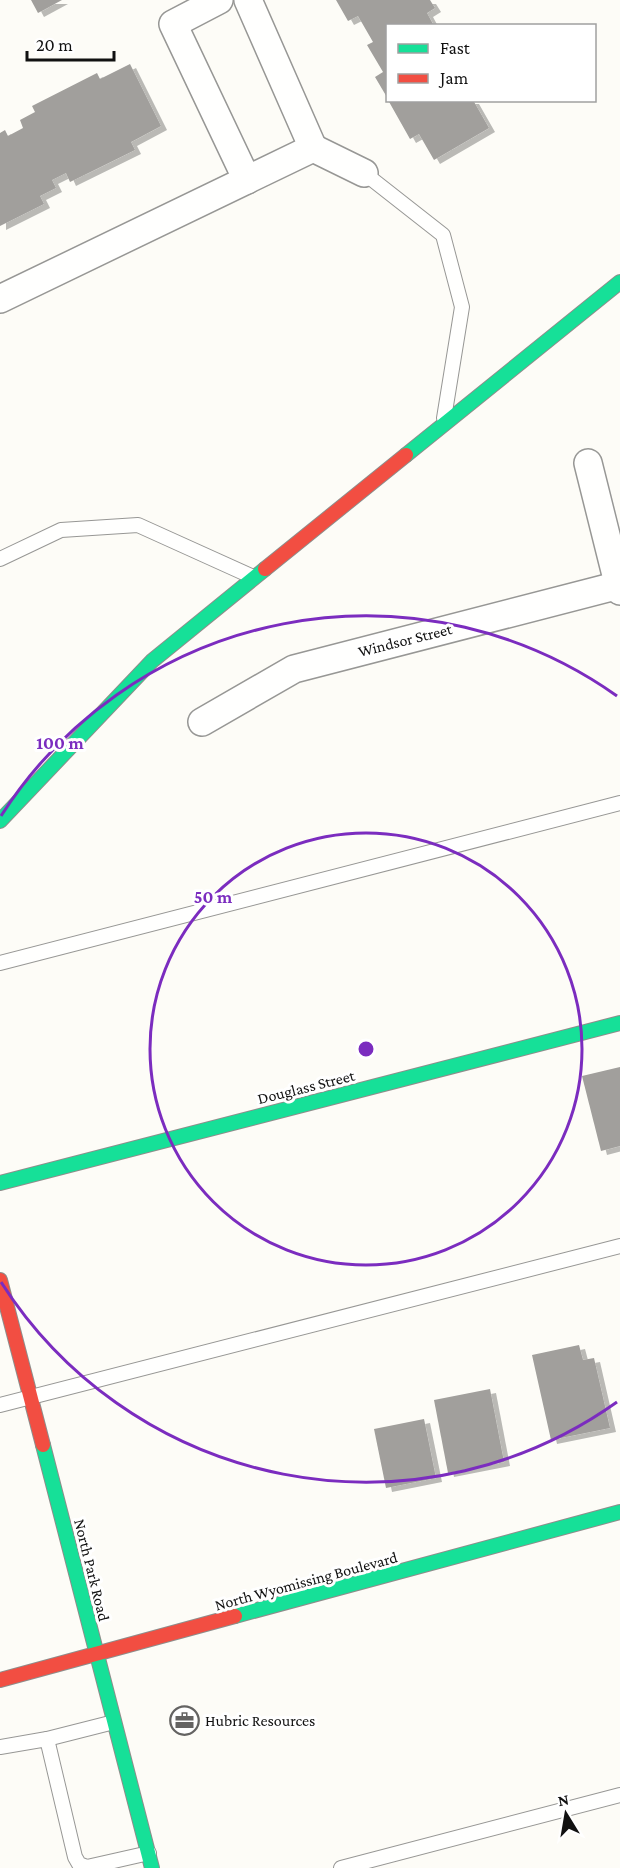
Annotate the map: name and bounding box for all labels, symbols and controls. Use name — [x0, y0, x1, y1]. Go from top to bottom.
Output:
scale bar — [27, 24, 114, 62]
legend — [386, 24, 596, 102]
text: 20 m — [36, 35, 73, 55]
text: Fast — [440, 38, 471, 58]
text: Jam — [438, 68, 469, 88]
street label: Windsor Street — [356, 620, 454, 660]
text: 100 m — [36, 733, 84, 753]
text: 50 m — [194, 887, 233, 907]
centre of rings — [356, 1039, 376, 1059]
street label: Douglass Street — [256, 1067, 357, 1108]
street label: North Park Road — [71, 1517, 113, 1623]
street label: North Wyomissing Boulevard — [213, 1548, 400, 1615]
office icon: Hubric Resources — [168, 1704, 200, 1736]
place label: Hubric Resources — [205, 1712, 315, 1729]
north arrow — [536, 1784, 596, 1844]
text: N — [556, 1790, 570, 1809]

